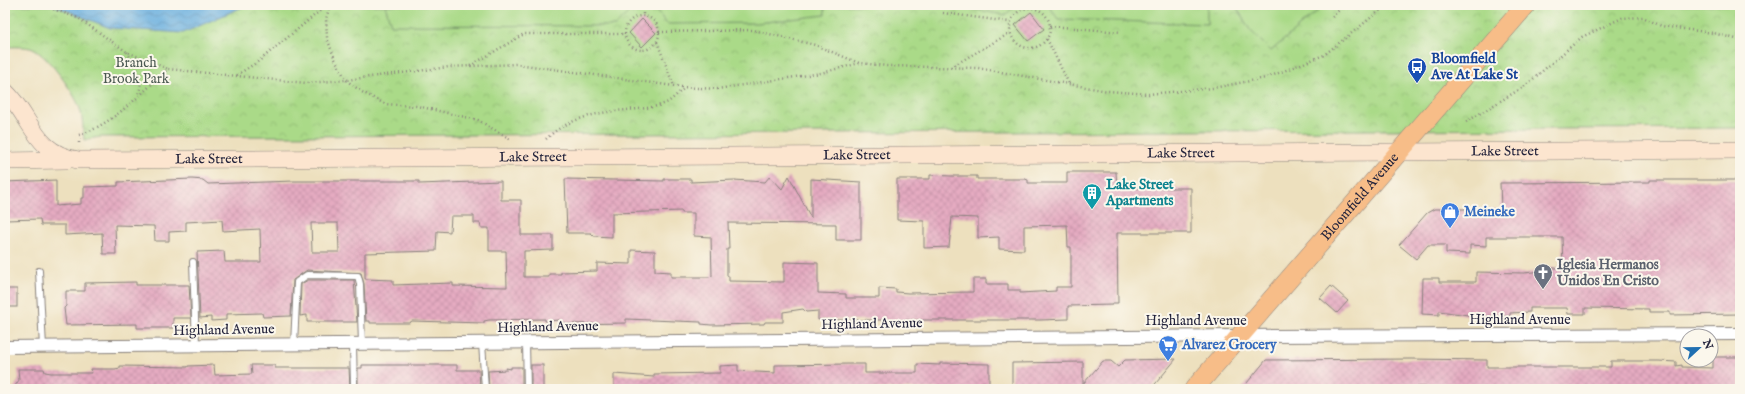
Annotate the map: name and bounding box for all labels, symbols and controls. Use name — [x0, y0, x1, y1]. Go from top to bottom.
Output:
place label: Bloomfield Ave At Lake St — [1430, 50, 1518, 84]
park label: Branch Brook Park — [103, 54, 170, 88]
bus stop icon: Bloomfield Ave At Lake St — [1406, 56, 1428, 84]
street label: Lake Street — [1471, 142, 1539, 161]
street label: Lake Street — [1147, 144, 1215, 163]
street label: Lake Street — [823, 146, 891, 165]
street label: Lake Street — [499, 148, 567, 166]
street label: Bloomfield Avenue — [1317, 149, 1403, 245]
street label: Lake Street — [175, 150, 243, 168]
place label: Lake Street Apartments — [1105, 176, 1174, 210]
building icon: Lake Street Apartments — [1081, 182, 1103, 210]
shop icon: Meineke — [1439, 201, 1461, 229]
place label: Meineke — [1464, 203, 1515, 221]
place label: Iglesia Hermanos Unidos En Cristo — [1556, 256, 1659, 290]
church icon: Iglesia Hermanos Unidos En Cristo — [1532, 262, 1554, 290]
street label: Highland Avenue — [1469, 311, 1571, 329]
street label: Highland Avenue — [1145, 312, 1247, 330]
street label: Highland Avenue — [821, 314, 923, 334]
street label: Highland Avenue — [497, 317, 599, 337]
street label: Highland Avenue — [173, 320, 275, 340]
north arrow — [1679, 328, 1719, 368]
supermarket icon: Alvarez Grocery — [1157, 334, 1179, 362]
place label: Alvarez Grocery — [1181, 336, 1278, 354]
text: N — [1699, 337, 1716, 352]

